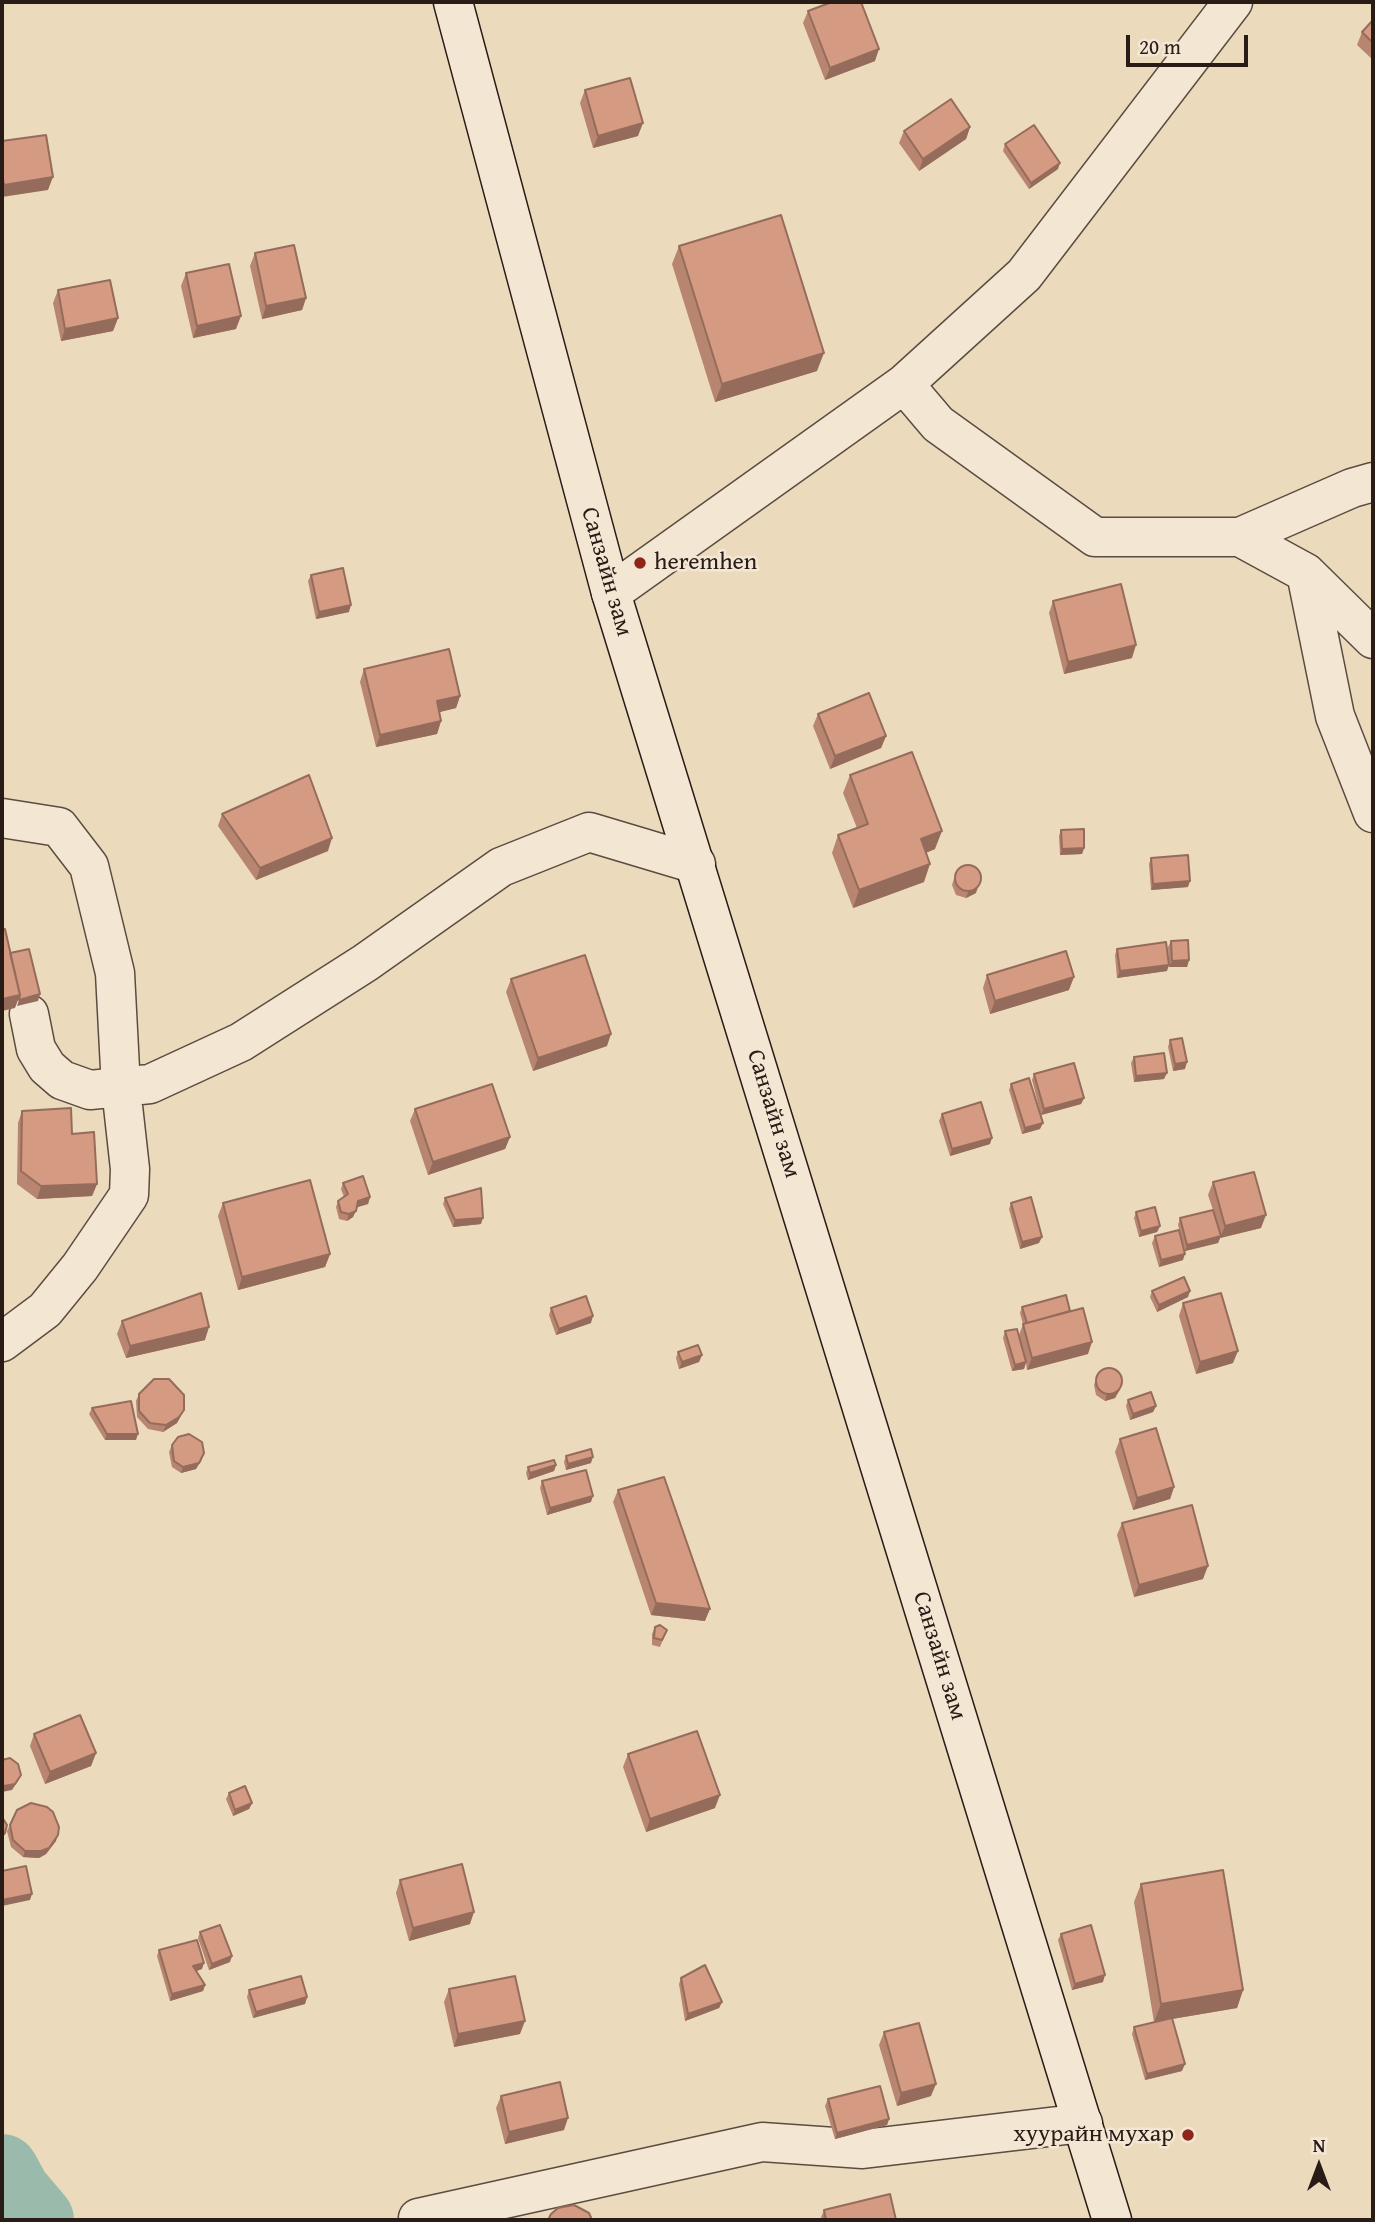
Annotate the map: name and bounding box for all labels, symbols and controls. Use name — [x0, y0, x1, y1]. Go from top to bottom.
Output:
scale bar — [1130, 21, 1252, 65]
text: 20 m — [1139, 31, 1181, 62]
street label: Санзайн зам — [574, 504, 638, 640]
place label: heremhen — [654, 549, 757, 577]
marker: heremhen — [632, 555, 648, 571]
street label: Санзайн зам — [740, 1046, 806, 1182]
street label: Санзайн зам — [906, 1588, 972, 1724]
place label: хуурайн мухар — [1014, 2121, 1174, 2149]
marker: хуурайн мухар — [1180, 2127, 1196, 2143]
north arrow — [1284, 2131, 1354, 2201]
text: N — [1313, 2131, 1325, 2159]

